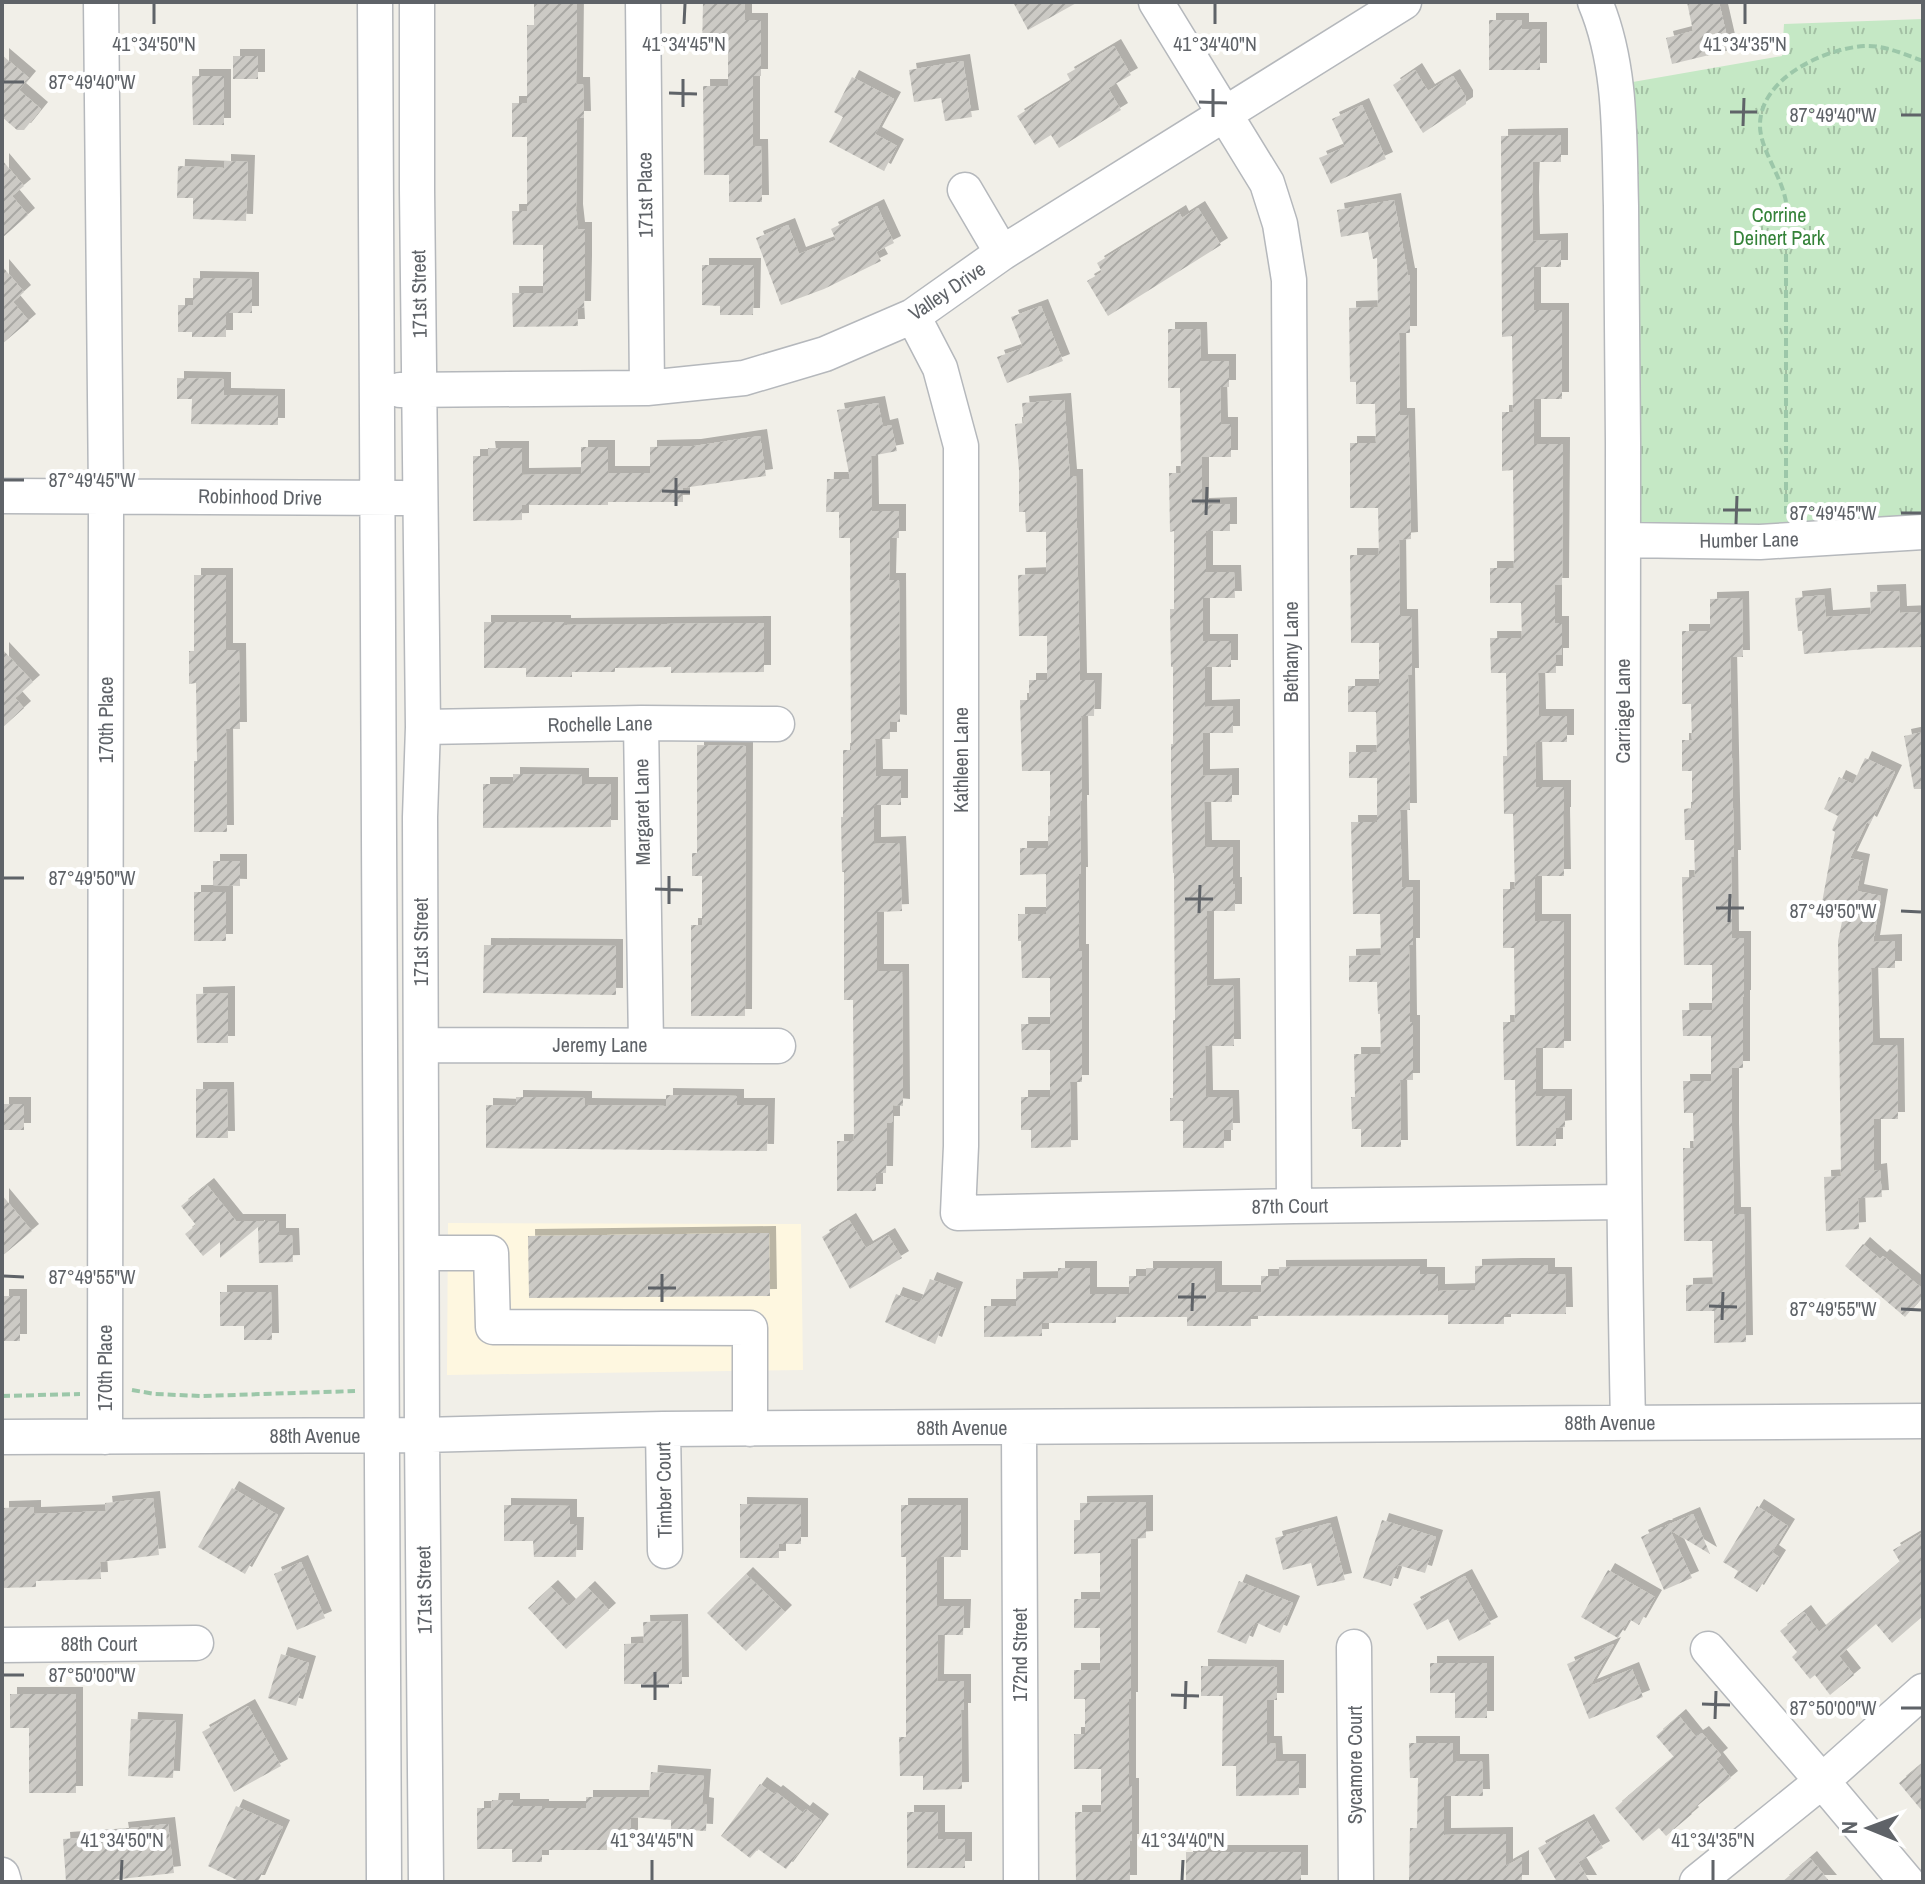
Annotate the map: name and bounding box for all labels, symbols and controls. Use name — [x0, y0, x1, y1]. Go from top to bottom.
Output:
text: 41°34'50"N — [112, 30, 196, 57]
text: 41°34'45"N — [642, 30, 726, 57]
text: 41°34'40"N — [1173, 30, 1257, 57]
text: 41°34'35"N — [1703, 30, 1787, 57]
text: 87°49'40"W — [48, 68, 136, 95]
text: 87°49'40"W — [1789, 101, 1877, 128]
street label: 171st Place — [630, 152, 659, 238]
park label: Corrine Deinert Park — [1733, 201, 1826, 251]
street label: 171st Street — [404, 249, 433, 338]
street label: Valley Drive — [903, 255, 990, 326]
text: 87°49'45"W — [48, 466, 136, 493]
street label: Robinhood Drive — [198, 482, 322, 511]
text: 87°49'45"W — [1789, 499, 1877, 526]
street label: Humber Lane — [1699, 525, 1799, 554]
street label: Bethany Lane — [1277, 601, 1304, 703]
street label: Carriage Lane — [1609, 659, 1636, 763]
street label: 170th Place — [92, 677, 119, 763]
street label: Kathleen Lane — [947, 707, 974, 813]
street label: Rochelle Lane — [547, 709, 653, 738]
street label: Margaret Lane — [627, 758, 656, 866]
text: 87°49'50"W — [48, 864, 136, 891]
street label: 171st Street — [407, 897, 434, 986]
text: 87°49'50"W — [1789, 897, 1877, 924]
street label: Jeremy Lane — [553, 1031, 647, 1058]
street label: 87th Court — [1251, 1191, 1329, 1220]
text: 87°49'55"W — [48, 1263, 136, 1290]
text: 87°49'55"W — [1789, 1295, 1877, 1322]
street label: 170th Place — [91, 1325, 118, 1411]
street label: 88th Avenue — [1565, 1409, 1655, 1436]
street label: 88th Avenue — [917, 1414, 1007, 1441]
street label: 88th Avenue — [270, 1422, 360, 1449]
street label: Timber Court — [649, 1441, 678, 1538]
street label: 171st Street — [409, 1545, 438, 1634]
street label: 172nd Street — [1006, 1608, 1033, 1702]
street label: 88th Court — [61, 1630, 138, 1657]
text: 87°50'00"W — [48, 1661, 136, 1688]
text: 87°50'00"W — [1789, 1694, 1877, 1721]
street label: Sycamore Court — [1341, 1705, 1368, 1824]
north arrow — [1829, 1788, 1909, 1868]
text: N — [1834, 1821, 1864, 1834]
text: 41°34'50"N — [80, 1826, 164, 1853]
text: 41°34'45"N — [610, 1826, 694, 1853]
text: 41°34'40"N — [1141, 1826, 1225, 1853]
text: 41°34'35"N — [1671, 1826, 1755, 1853]

